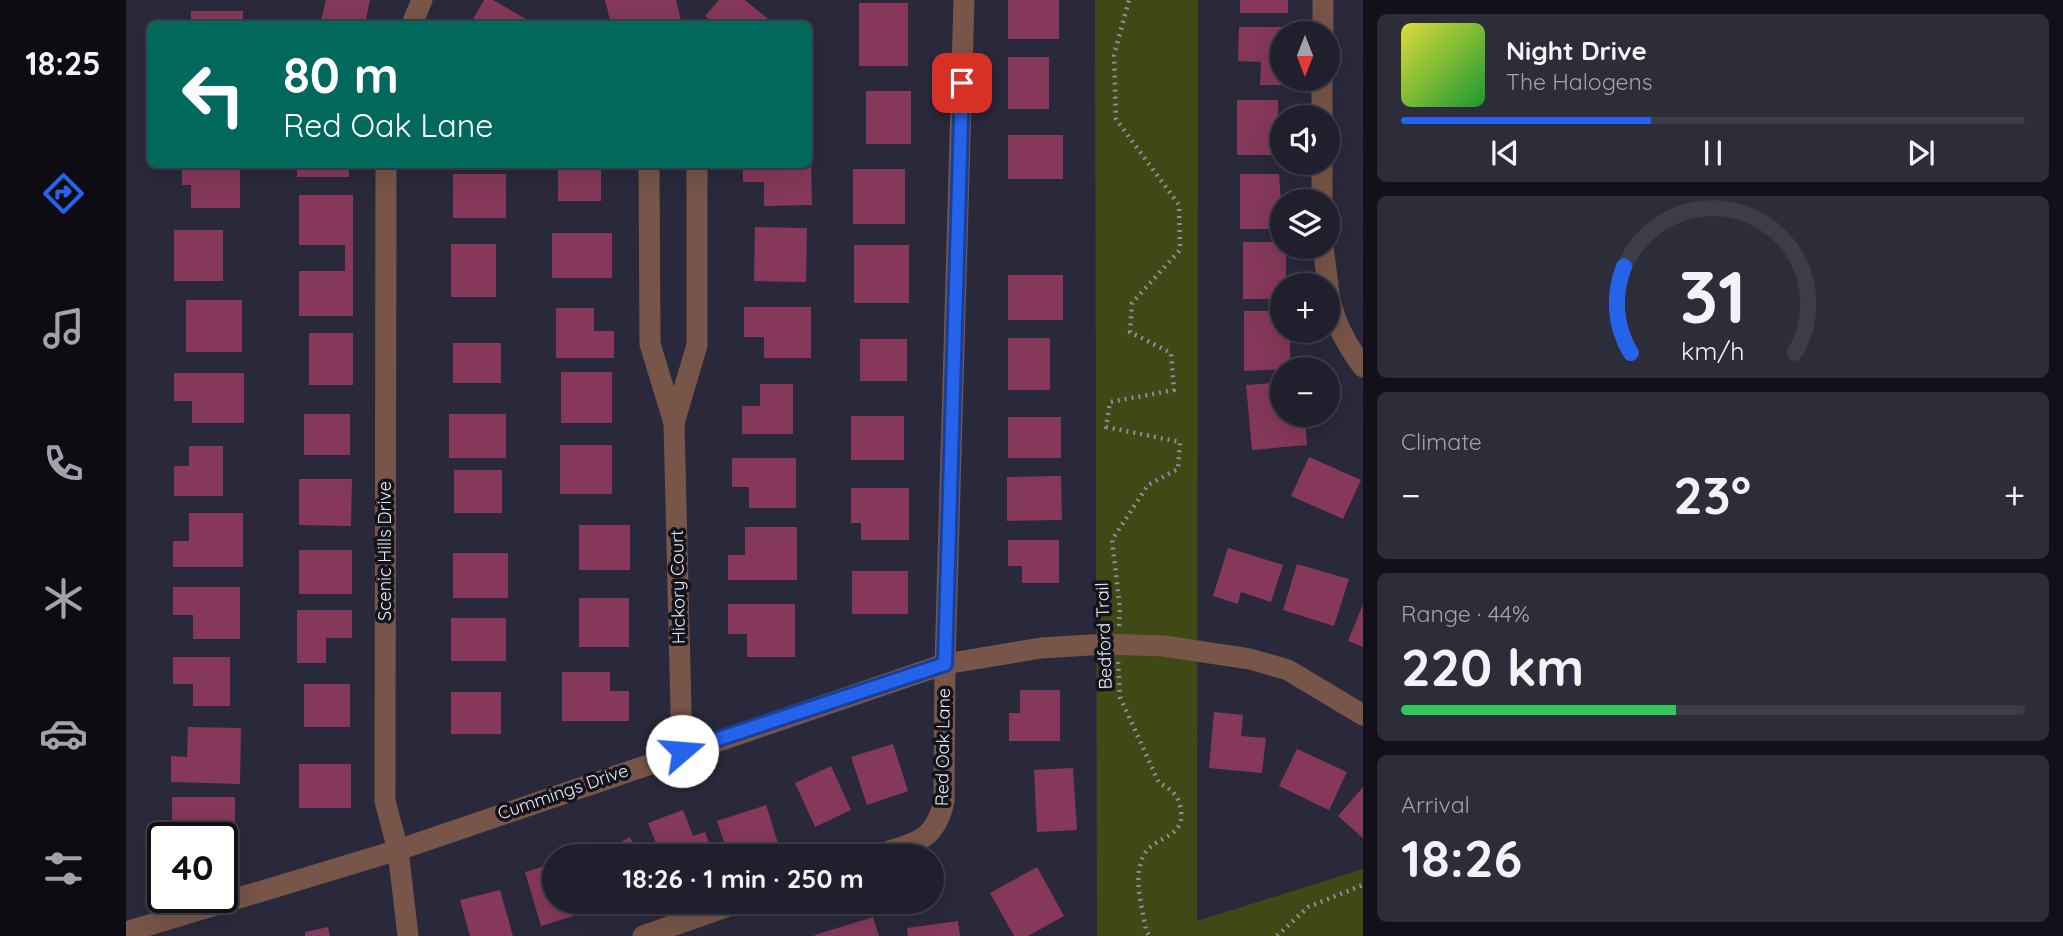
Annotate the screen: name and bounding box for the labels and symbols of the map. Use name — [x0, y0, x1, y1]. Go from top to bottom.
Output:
north arrow — [1270, 21, 1340, 91]
pin — [932, 53, 992, 113]
street label: Scenic Hills Drive — [373, 481, 396, 621]
street label: Hickory Court — [665, 530, 690, 644]
street label: Bedford Trail — [1090, 582, 1117, 690]
street label: Red Oak Lane — [930, 688, 955, 806]
position arrow — [645, 714, 719, 788]
street label: Cummings Drive — [494, 758, 631, 825]
speed limit sign: 40 — [147, 822, 238, 913]

